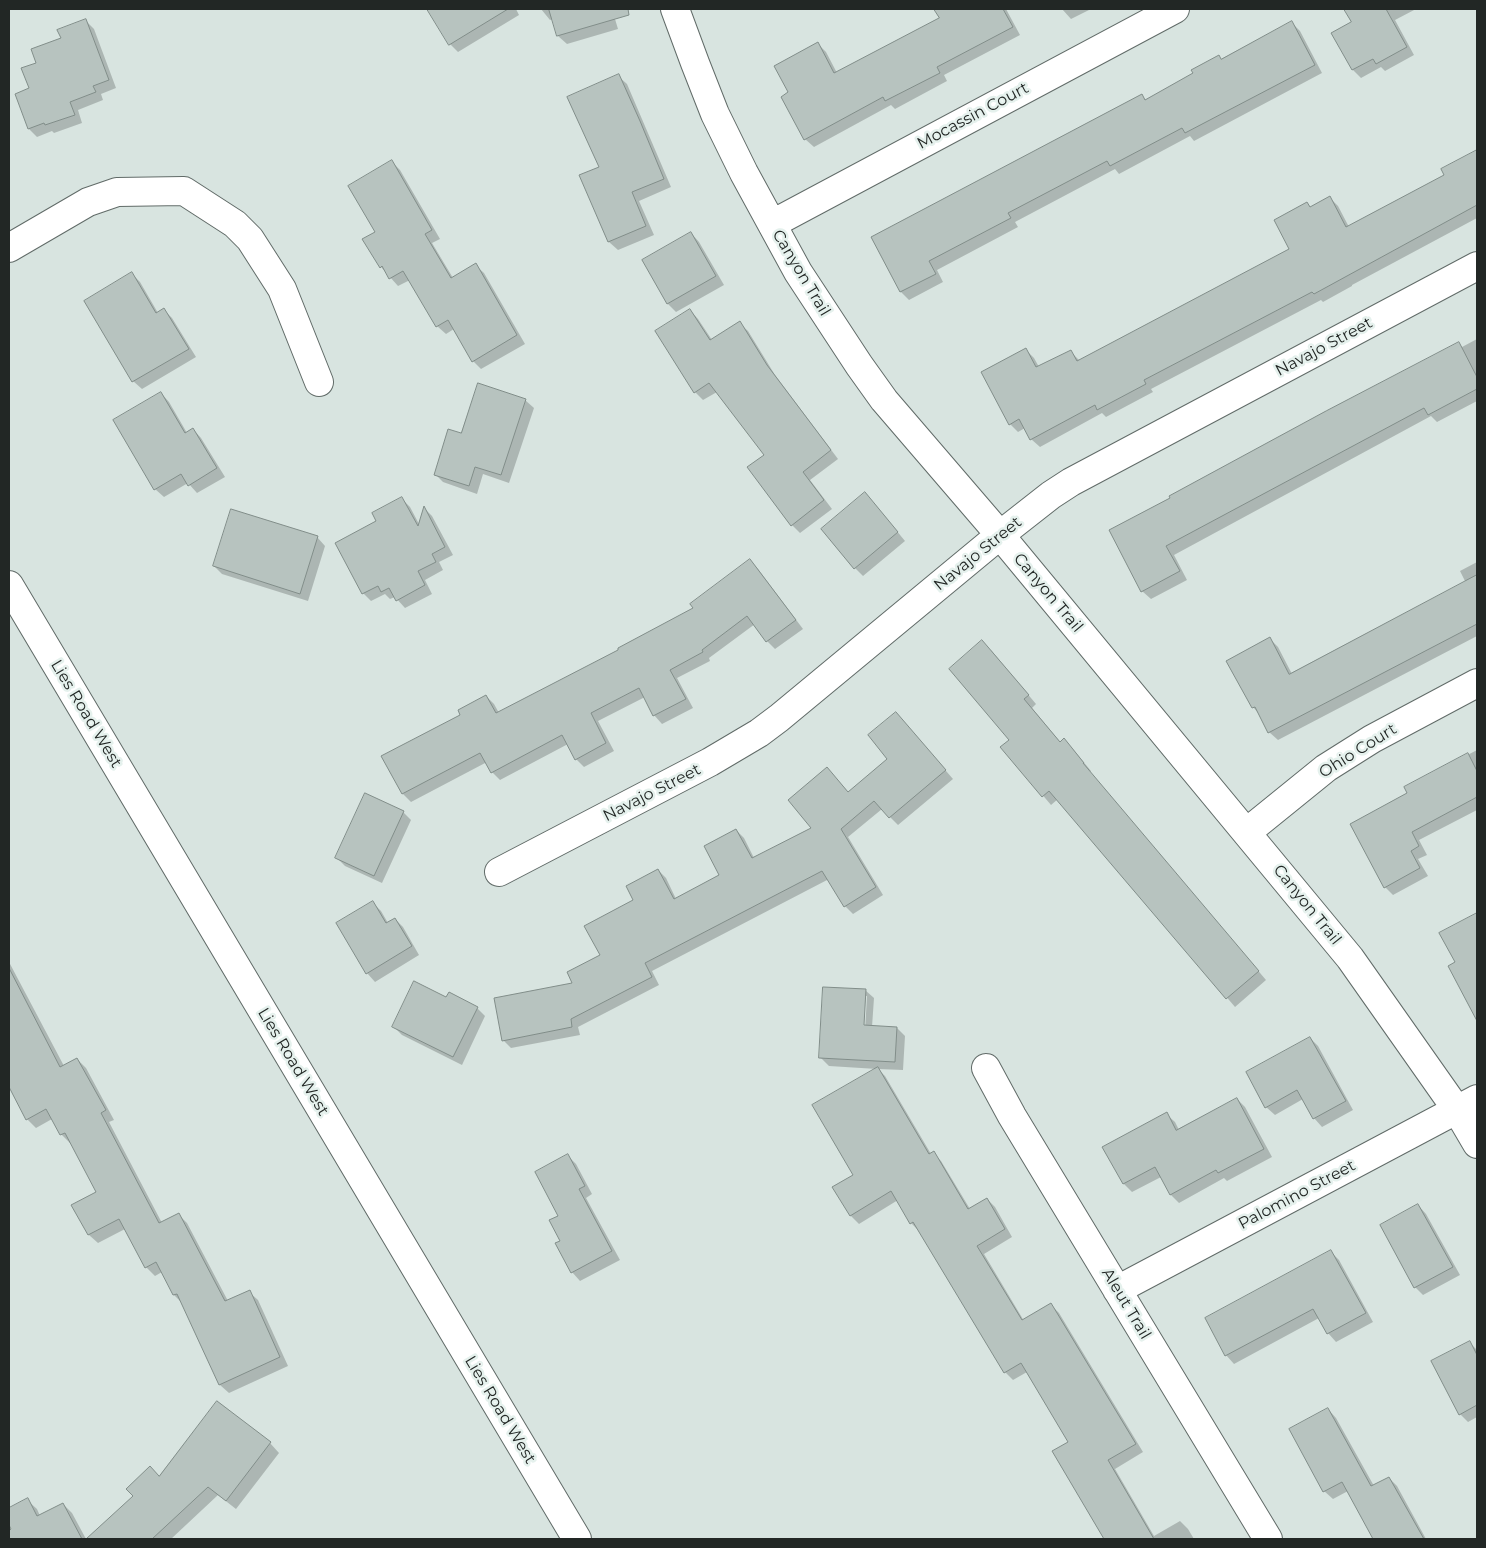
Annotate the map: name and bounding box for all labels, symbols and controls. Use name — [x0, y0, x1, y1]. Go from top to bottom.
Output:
street label: Mocassin Court — [914, 79, 1032, 153]
street label: Canyon Trail — [768, 226, 834, 320]
street label: Navajo Street — [1272, 313, 1376, 381]
street label: Navajo Street — [930, 513, 1026, 595]
street label: Canyon Trail — [1009, 550, 1087, 636]
street label: Lies Road West — [46, 657, 126, 771]
street label: Ohio Court — [1316, 720, 1400, 782]
street label: Navajo Street — [600, 760, 704, 826]
street label: Canyon Trail — [1269, 861, 1345, 949]
street label: Lies Road West — [253, 1005, 333, 1119]
street label: Palomino Street — [1235, 1156, 1359, 1234]
street label: Aleut Trail — [1097, 1265, 1155, 1343]
street label: Lies Road West — [460, 1353, 540, 1467]

